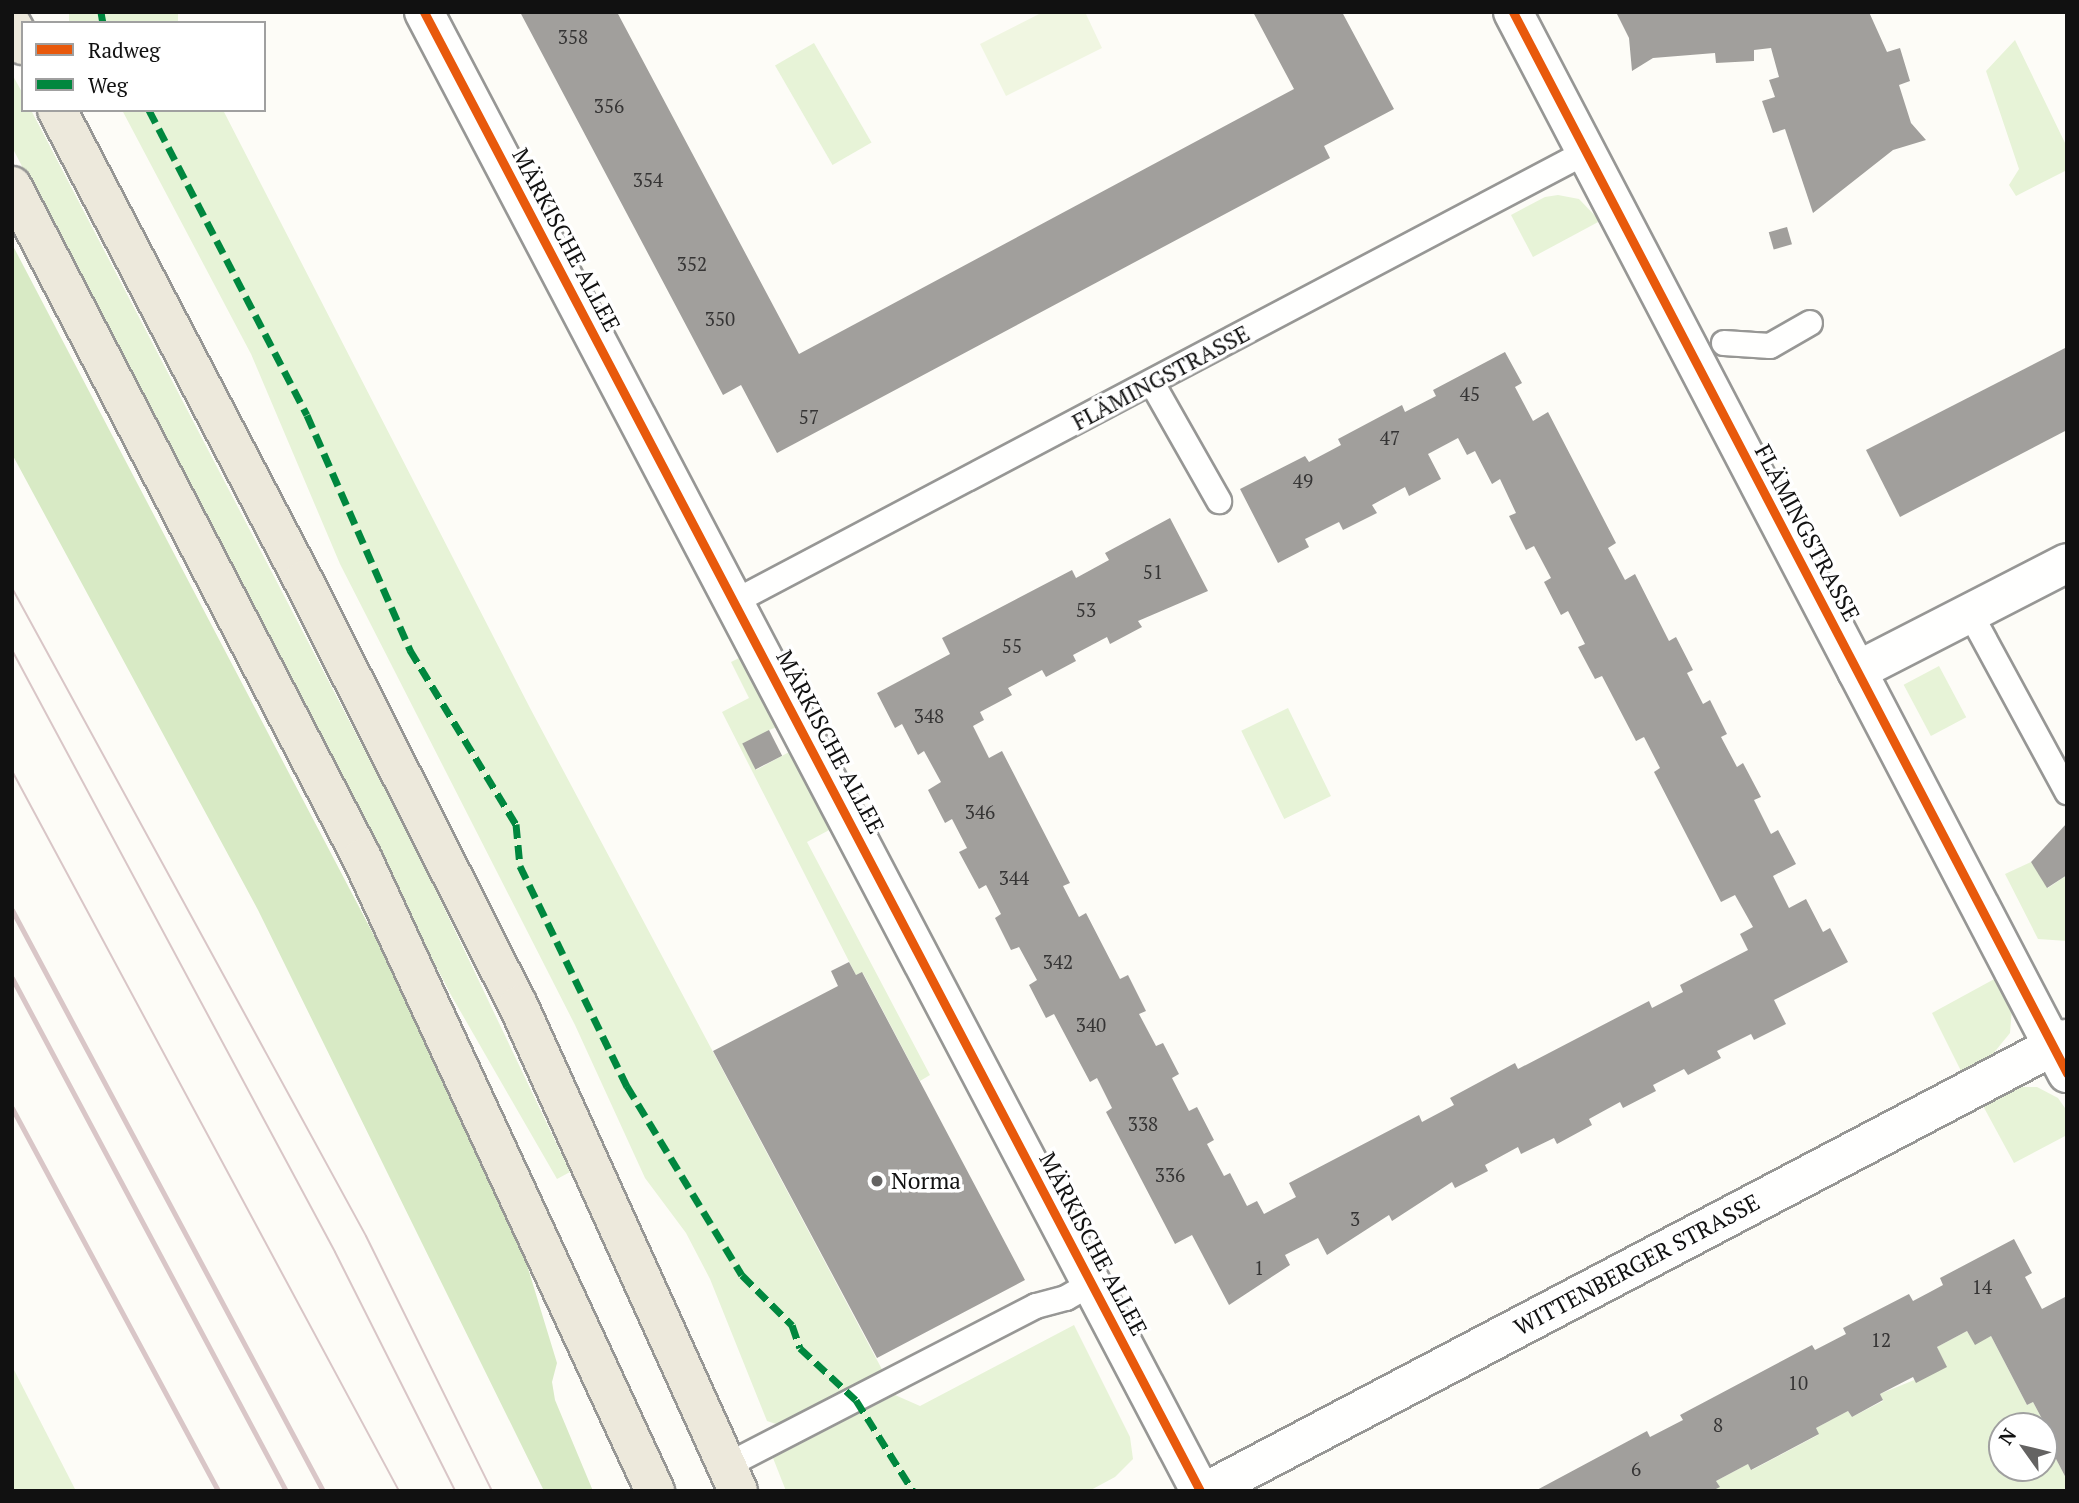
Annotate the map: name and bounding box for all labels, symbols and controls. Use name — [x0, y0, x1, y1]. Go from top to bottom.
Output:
legend — [21, 21, 266, 112]
house number: 358 — [558, 26, 588, 48]
text: Radweg — [88, 36, 160, 64]
text: Weg — [88, 71, 128, 99]
house number: 356 — [594, 95, 624, 117]
street label: MÄRKISCHE ALLEE — [506, 144, 626, 336]
house number: 354 — [633, 169, 663, 191]
house number: 352 — [677, 253, 707, 275]
house number: 350 — [705, 308, 735, 330]
street label: FLÄMINGSTRASSE — [1068, 320, 1254, 436]
house number: 45 — [1460, 383, 1480, 405]
house number: 57 — [799, 406, 819, 428]
house number: 47 — [1380, 427, 1400, 449]
street label: FLÄMINGSTRASSE — [1749, 440, 1865, 626]
house number: 49 — [1293, 470, 1313, 492]
house number: 51 — [1143, 561, 1163, 583]
house number: 53 — [1076, 599, 1096, 621]
house number: 55 — [1002, 635, 1022, 657]
street label: MÄRKISCHE ALLEE — [770, 646, 890, 838]
house number: 348 — [914, 705, 944, 727]
house number: 346 — [965, 801, 995, 823]
house number: 344 — [999, 867, 1029, 889]
house number: 342 — [1043, 951, 1073, 973]
house number: 340 — [1076, 1014, 1106, 1036]
house number: 338 — [1128, 1113, 1158, 1135]
street label: MÄRKISCHE ALLEE — [1033, 1148, 1153, 1340]
house number: 336 — [1155, 1164, 1185, 1186]
place label: Norma — [891, 1167, 961, 1195]
marker: Norma — [869, 1173, 885, 1189]
street label: WITTENBERGER STRASSE — [1509, 1188, 1765, 1342]
house number: 3 — [1350, 1208, 1360, 1230]
house number: 1 — [1254, 1257, 1264, 1279]
house number: 14 — [1972, 1276, 1992, 1298]
house number: 12 — [1871, 1329, 1891, 1351]
house number: 10 — [1788, 1372, 1808, 1394]
north arrow — [1988, 1412, 2058, 1482]
house number: 8 — [1713, 1414, 1723, 1436]
text: N — [1992, 1423, 2021, 1449]
house number: 6 — [1631, 1458, 1641, 1480]

